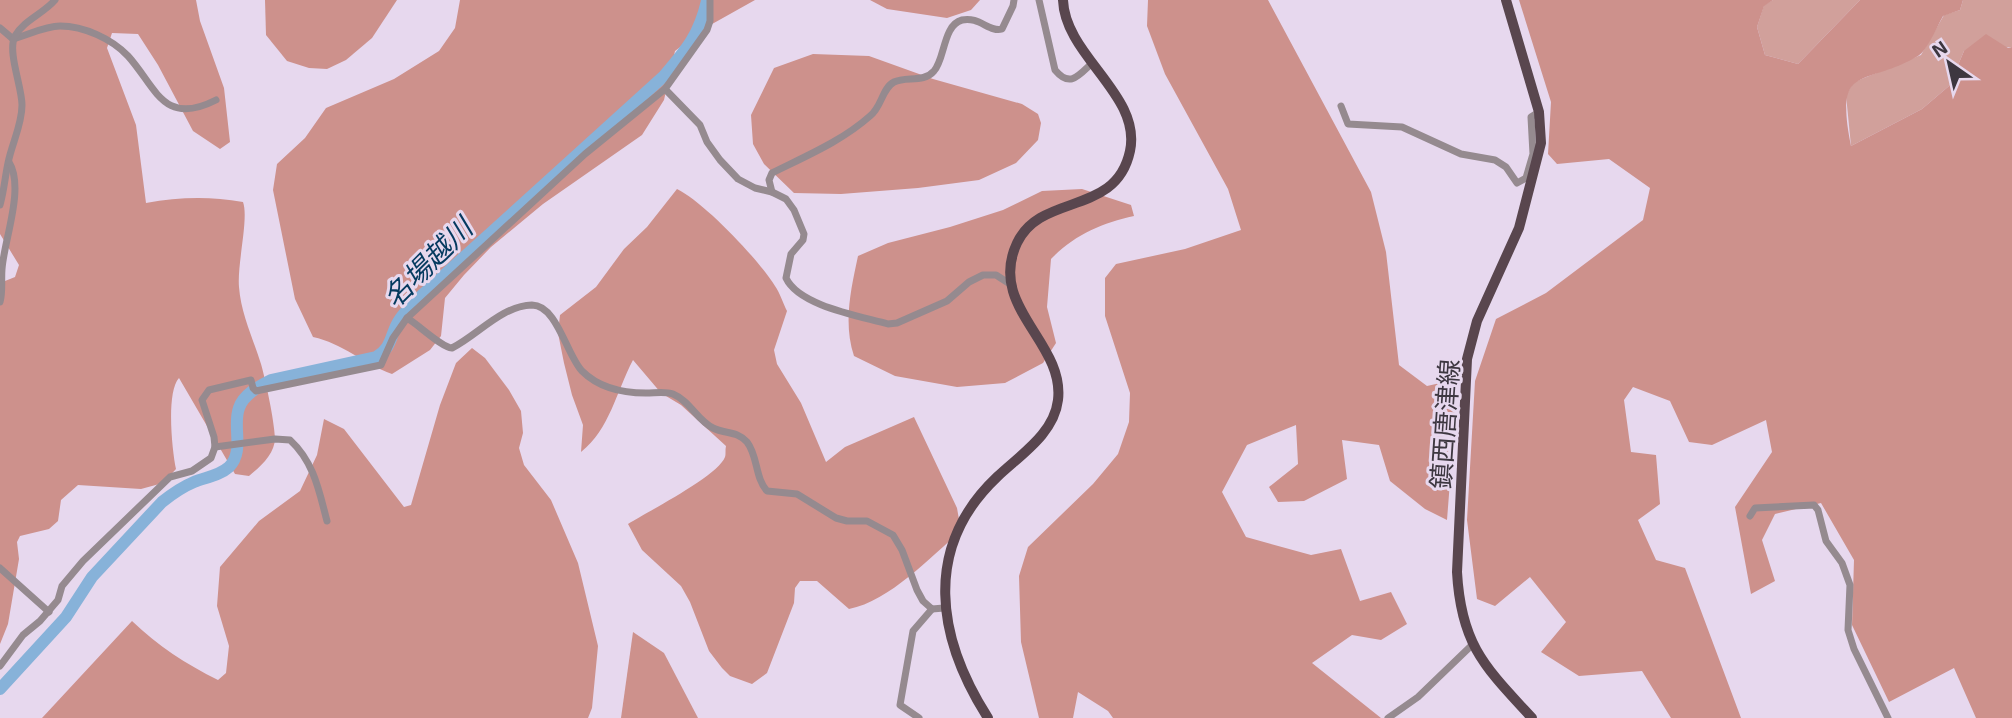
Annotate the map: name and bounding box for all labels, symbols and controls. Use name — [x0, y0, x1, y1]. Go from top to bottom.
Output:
north arrow — [1914, 28, 1984, 98]
text: N — [1927, 35, 1951, 62]
water label: 名場越川 — [375, 208, 481, 314]
street label: 鎮西唐津線 — [1424, 358, 1464, 490]

